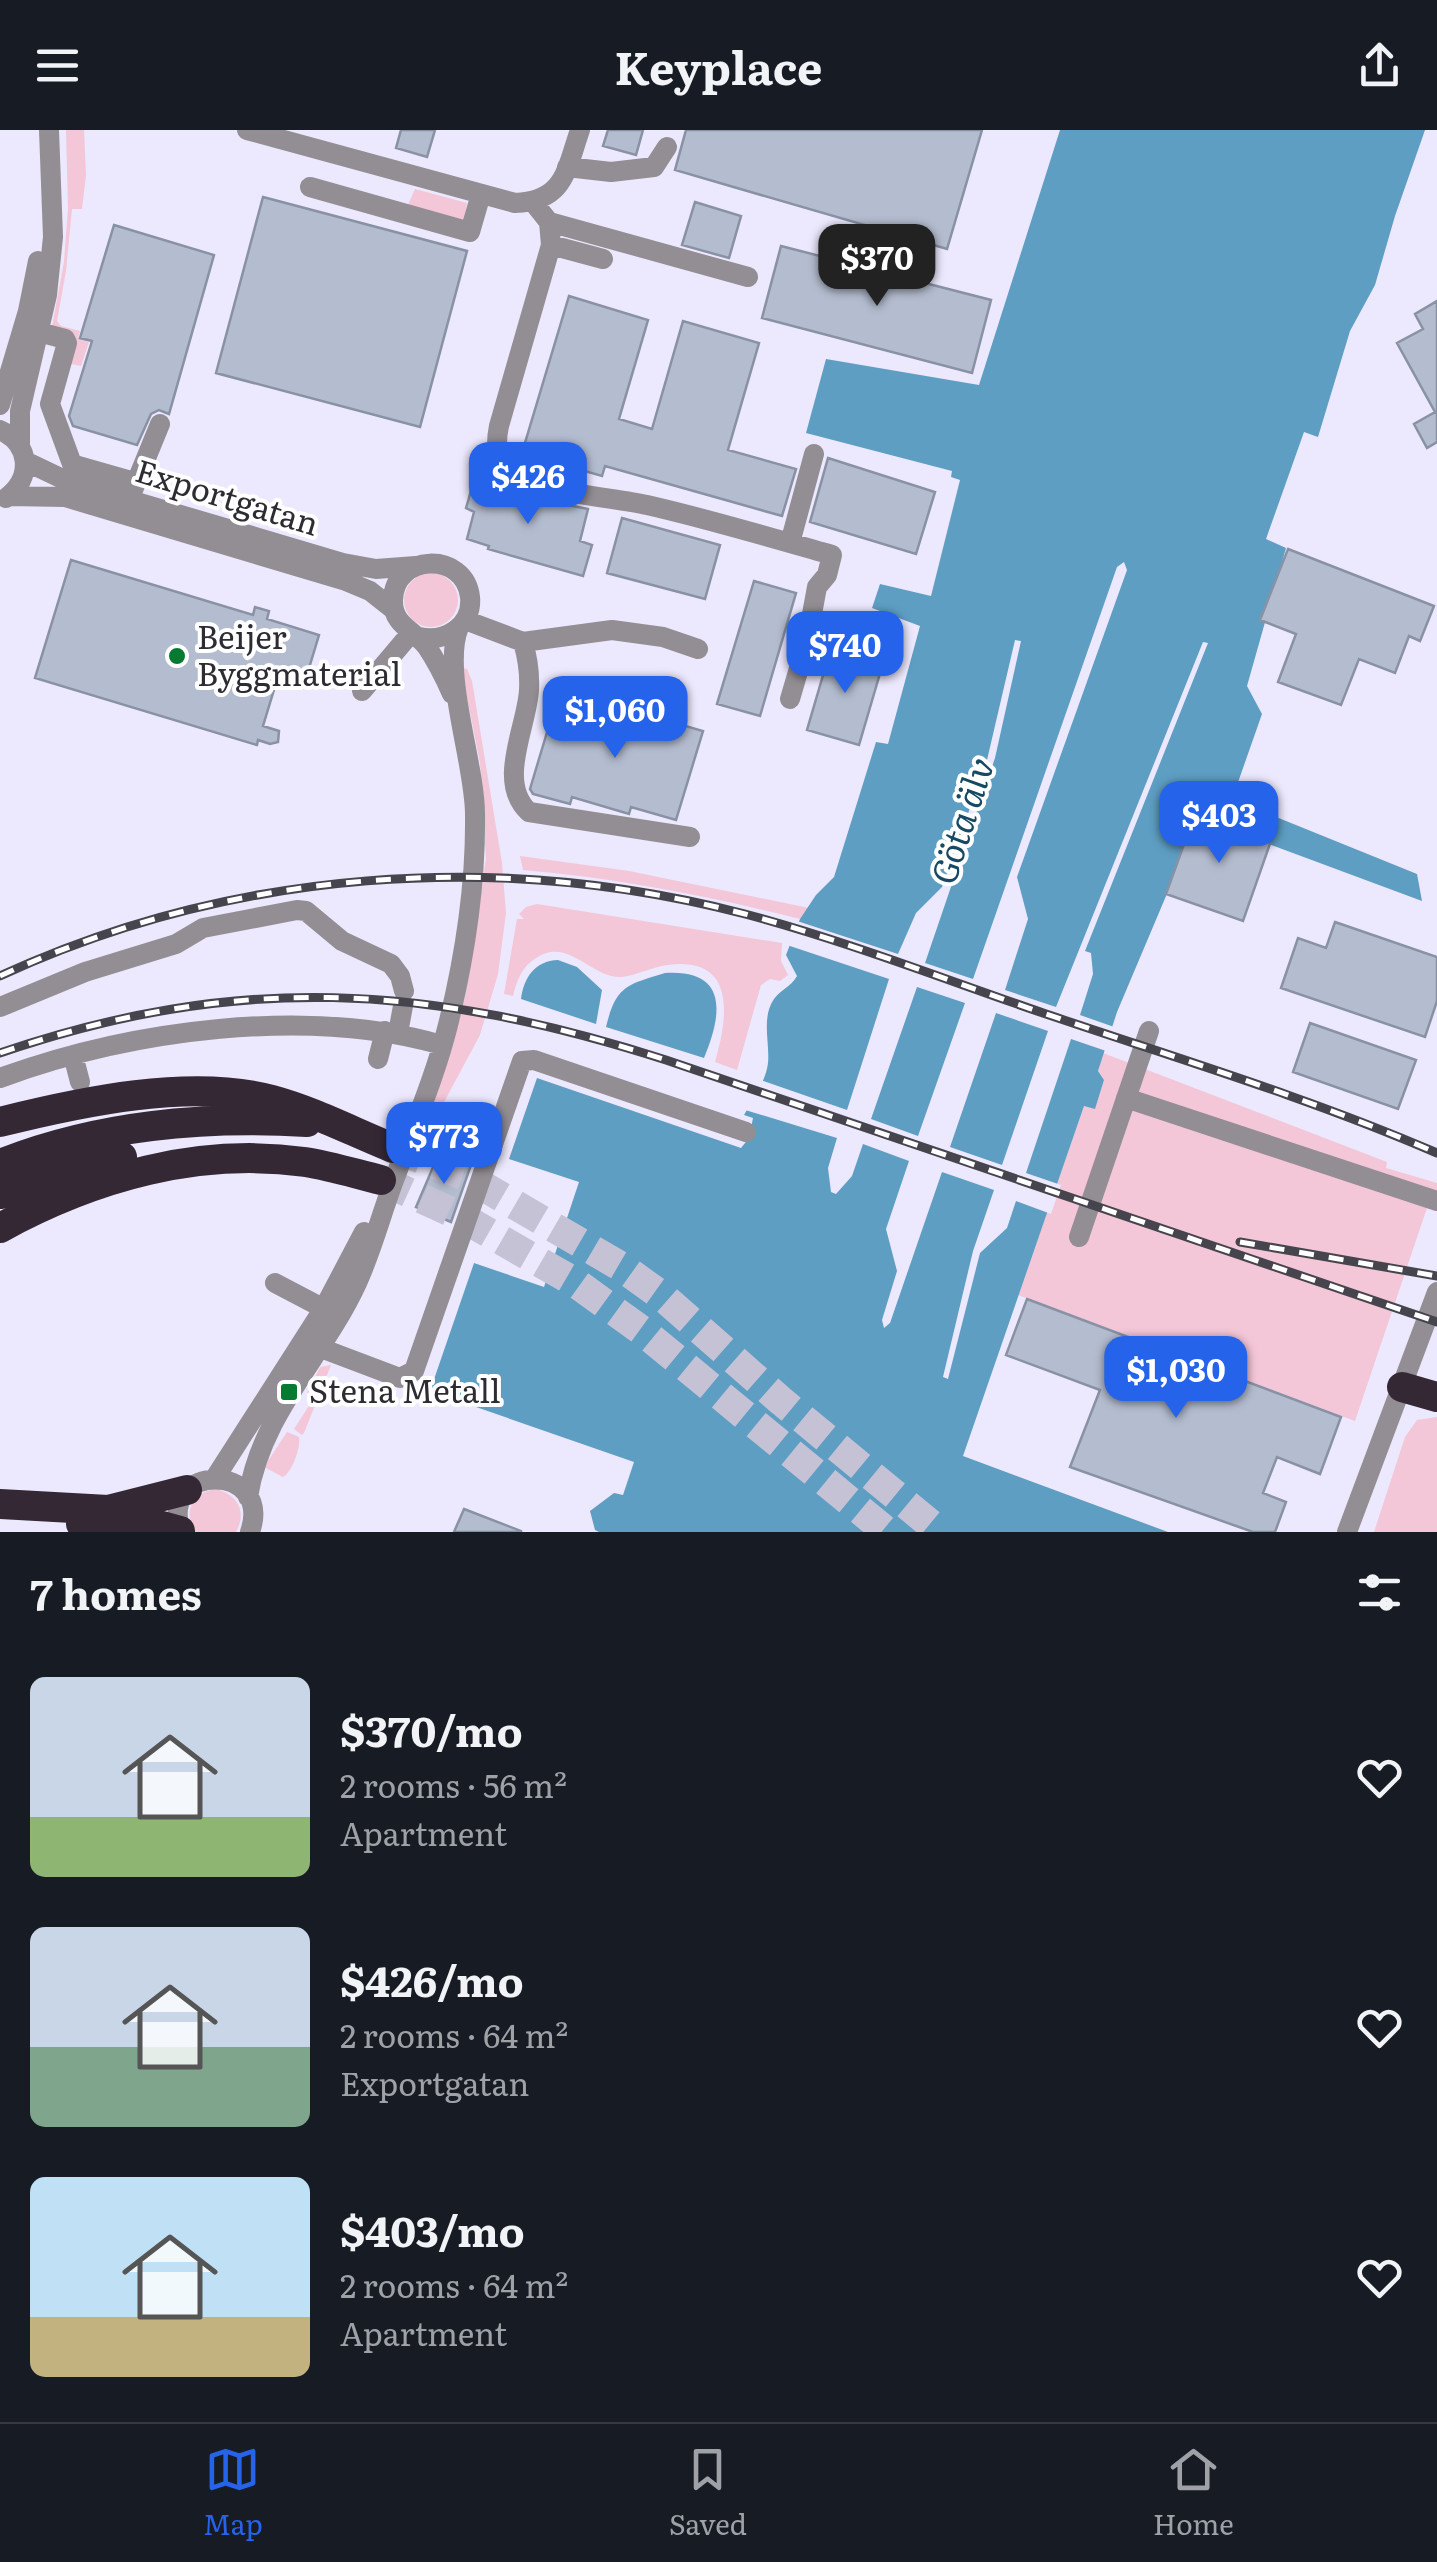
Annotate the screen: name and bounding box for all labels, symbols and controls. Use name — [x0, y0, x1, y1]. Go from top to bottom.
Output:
text: Keyplace — [614, 32, 823, 99]
icon: menu — [30, 38, 85, 93]
icon: share — [1352, 38, 1407, 93]
pin: $370 — [818, 224, 936, 309]
text: $370 — [840, 232, 914, 280]
pin: $426 — [469, 442, 587, 527]
street label: Exportgatan — [130, 445, 325, 546]
text: $426 — [491, 450, 565, 498]
place label: Beijer Byggmaterial — [197, 611, 401, 696]
pin: $740 — [786, 611, 904, 696]
text: $740 — [808, 619, 882, 667]
marker: Beijer Byggmaterial — [166, 645, 188, 667]
pin: $1,060 — [534, 676, 696, 761]
text: $1,060 — [565, 684, 665, 732]
water label: Göta älv — [915, 750, 1005, 891]
pin: $403 — [1160, 781, 1278, 866]
text: $403 — [1181, 789, 1257, 837]
pin: $773 — [385, 1102, 503, 1187]
text: $773 — [408, 1110, 480, 1158]
pin: $1,030 — [1095, 1336, 1257, 1421]
text: $1,030 — [1126, 1344, 1226, 1392]
place label: Stena Metall — [309, 1365, 501, 1413]
marker: Stena Metall — [278, 1381, 300, 1403]
text: 7 homes — [30, 1561, 202, 1623]
icon: filters — [1352, 1565, 1407, 1620]
text: $370/mo — [340, 1698, 523, 1760]
icon: home — [110, 1717, 230, 1837]
icon: heart — [1352, 1750, 1407, 1805]
text: 2 rooms · 56 m² — [340, 1760, 567, 1808]
text: Apartment — [340, 1808, 507, 1856]
text: $426/mo — [340, 1948, 524, 2010]
icon: home — [110, 1967, 230, 2087]
icon: heart — [1352, 2000, 1407, 2055]
text: 2 rooms · 64 m² — [340, 2010, 568, 2058]
text: Exportgatan — [340, 2058, 529, 2106]
text: $403/mo — [340, 2198, 525, 2260]
icon: home — [110, 2217, 230, 2337]
icon: heart — [1352, 2250, 1407, 2305]
text: 2 rooms · 64 m² — [340, 2260, 568, 2308]
text: Apartment — [340, 2308, 507, 2356]
tab: Map — [203, 2442, 263, 2544]
tab: Saved — [669, 2442, 747, 2544]
tab: Home — [1153, 2442, 1234, 2544]

